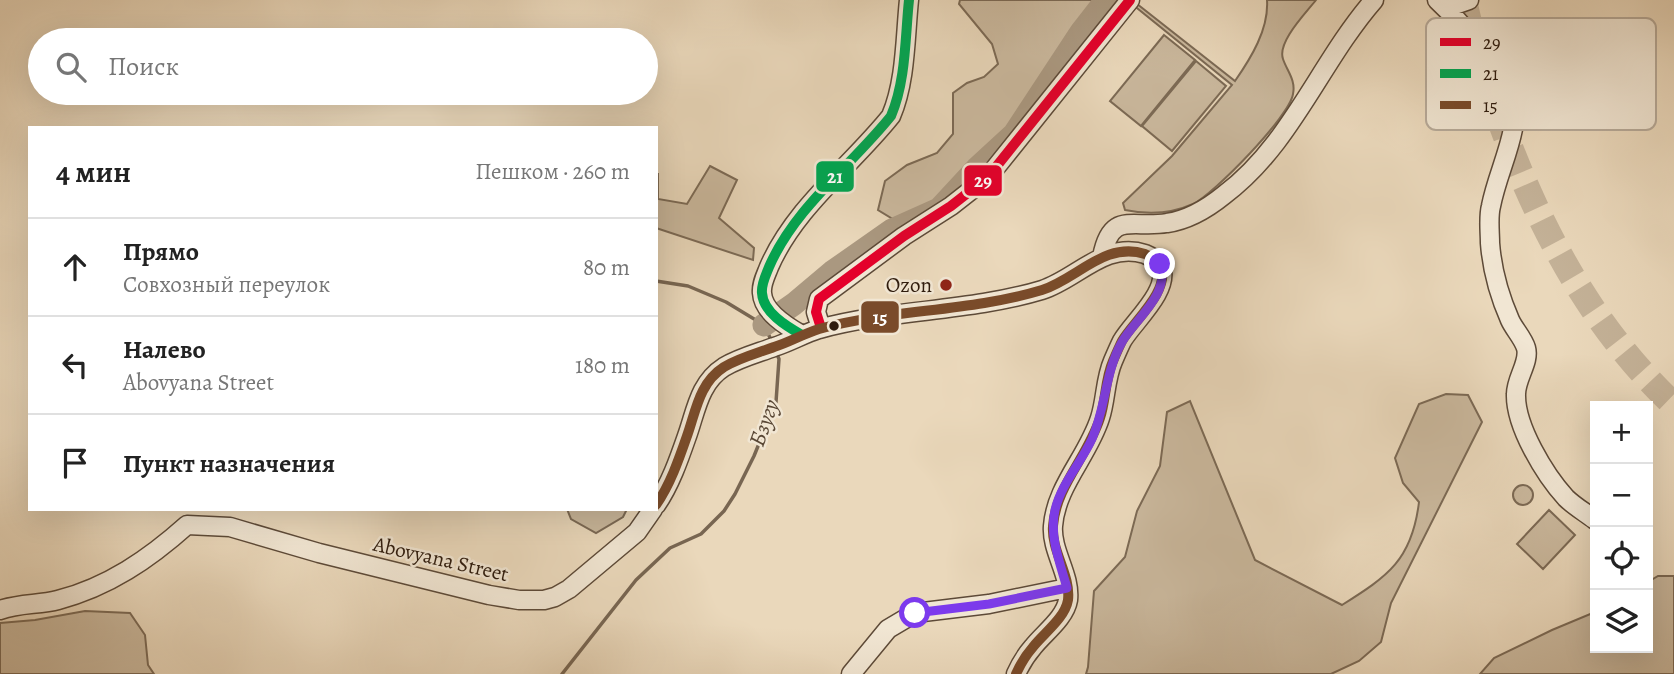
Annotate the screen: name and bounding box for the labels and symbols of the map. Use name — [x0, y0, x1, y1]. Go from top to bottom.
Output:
legend — [1426, 18, 1656, 130]
text: 29 — [1483, 30, 1501, 56]
text: 21 — [1483, 61, 1499, 87]
text: 15 — [1483, 93, 1498, 119]
line badge: 21 — [815, 160, 855, 193]
text: 21 — [827, 164, 843, 190]
line badge: 29 — [963, 164, 1003, 197]
text: 29 — [974, 168, 992, 194]
route end — [1144, 248, 1175, 279]
place label: Ozon — [886, 271, 932, 299]
marker: Ozon — [938, 277, 954, 293]
line badge: 15 — [860, 300, 900, 334]
text: 15 — [873, 305, 887, 331]
unlabelled marker — [827, 319, 841, 333]
water label: Бзугу — [741, 395, 787, 451]
street label: Abovyana Street — [370, 530, 511, 588]
route start — [899, 597, 930, 628]

